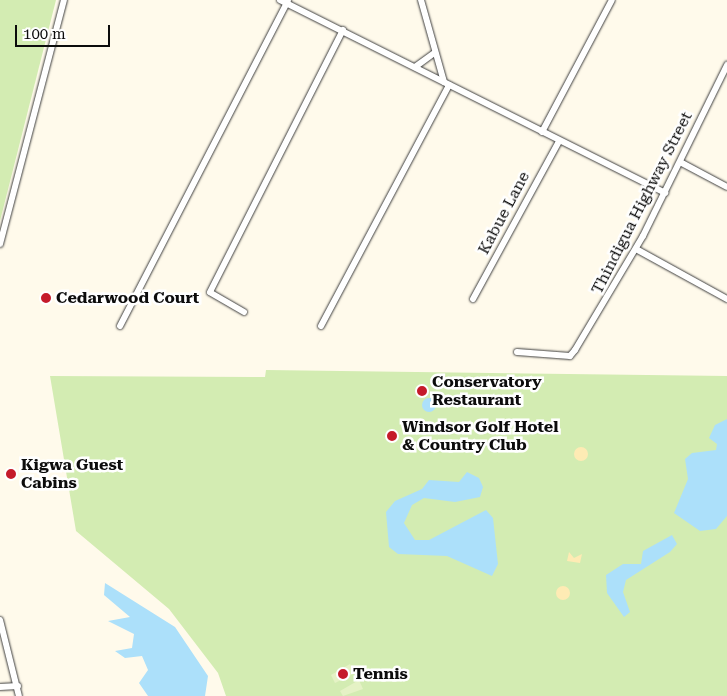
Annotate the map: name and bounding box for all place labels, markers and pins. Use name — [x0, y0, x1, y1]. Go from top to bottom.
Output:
place label: Cedarwood Court — [56, 288, 199, 308]
marker: Cedarwood Court — [40, 292, 52, 304]
place label: Conservatory Restaurant — [432, 372, 542, 410]
marker: Conservatory Restaurant — [416, 385, 428, 397]
place label: Windsor Golf Hotel & Country Club — [402, 417, 558, 455]
marker: Windsor Golf Hotel & Country Club — [386, 430, 398, 442]
place label: Kigwa Guest Cabins — [21, 455, 123, 493]
marker: Kigwa Guest Cabins — [5, 468, 17, 480]
place label: Tennis — [353, 664, 408, 684]
marker: Tennis — [337, 668, 349, 680]

